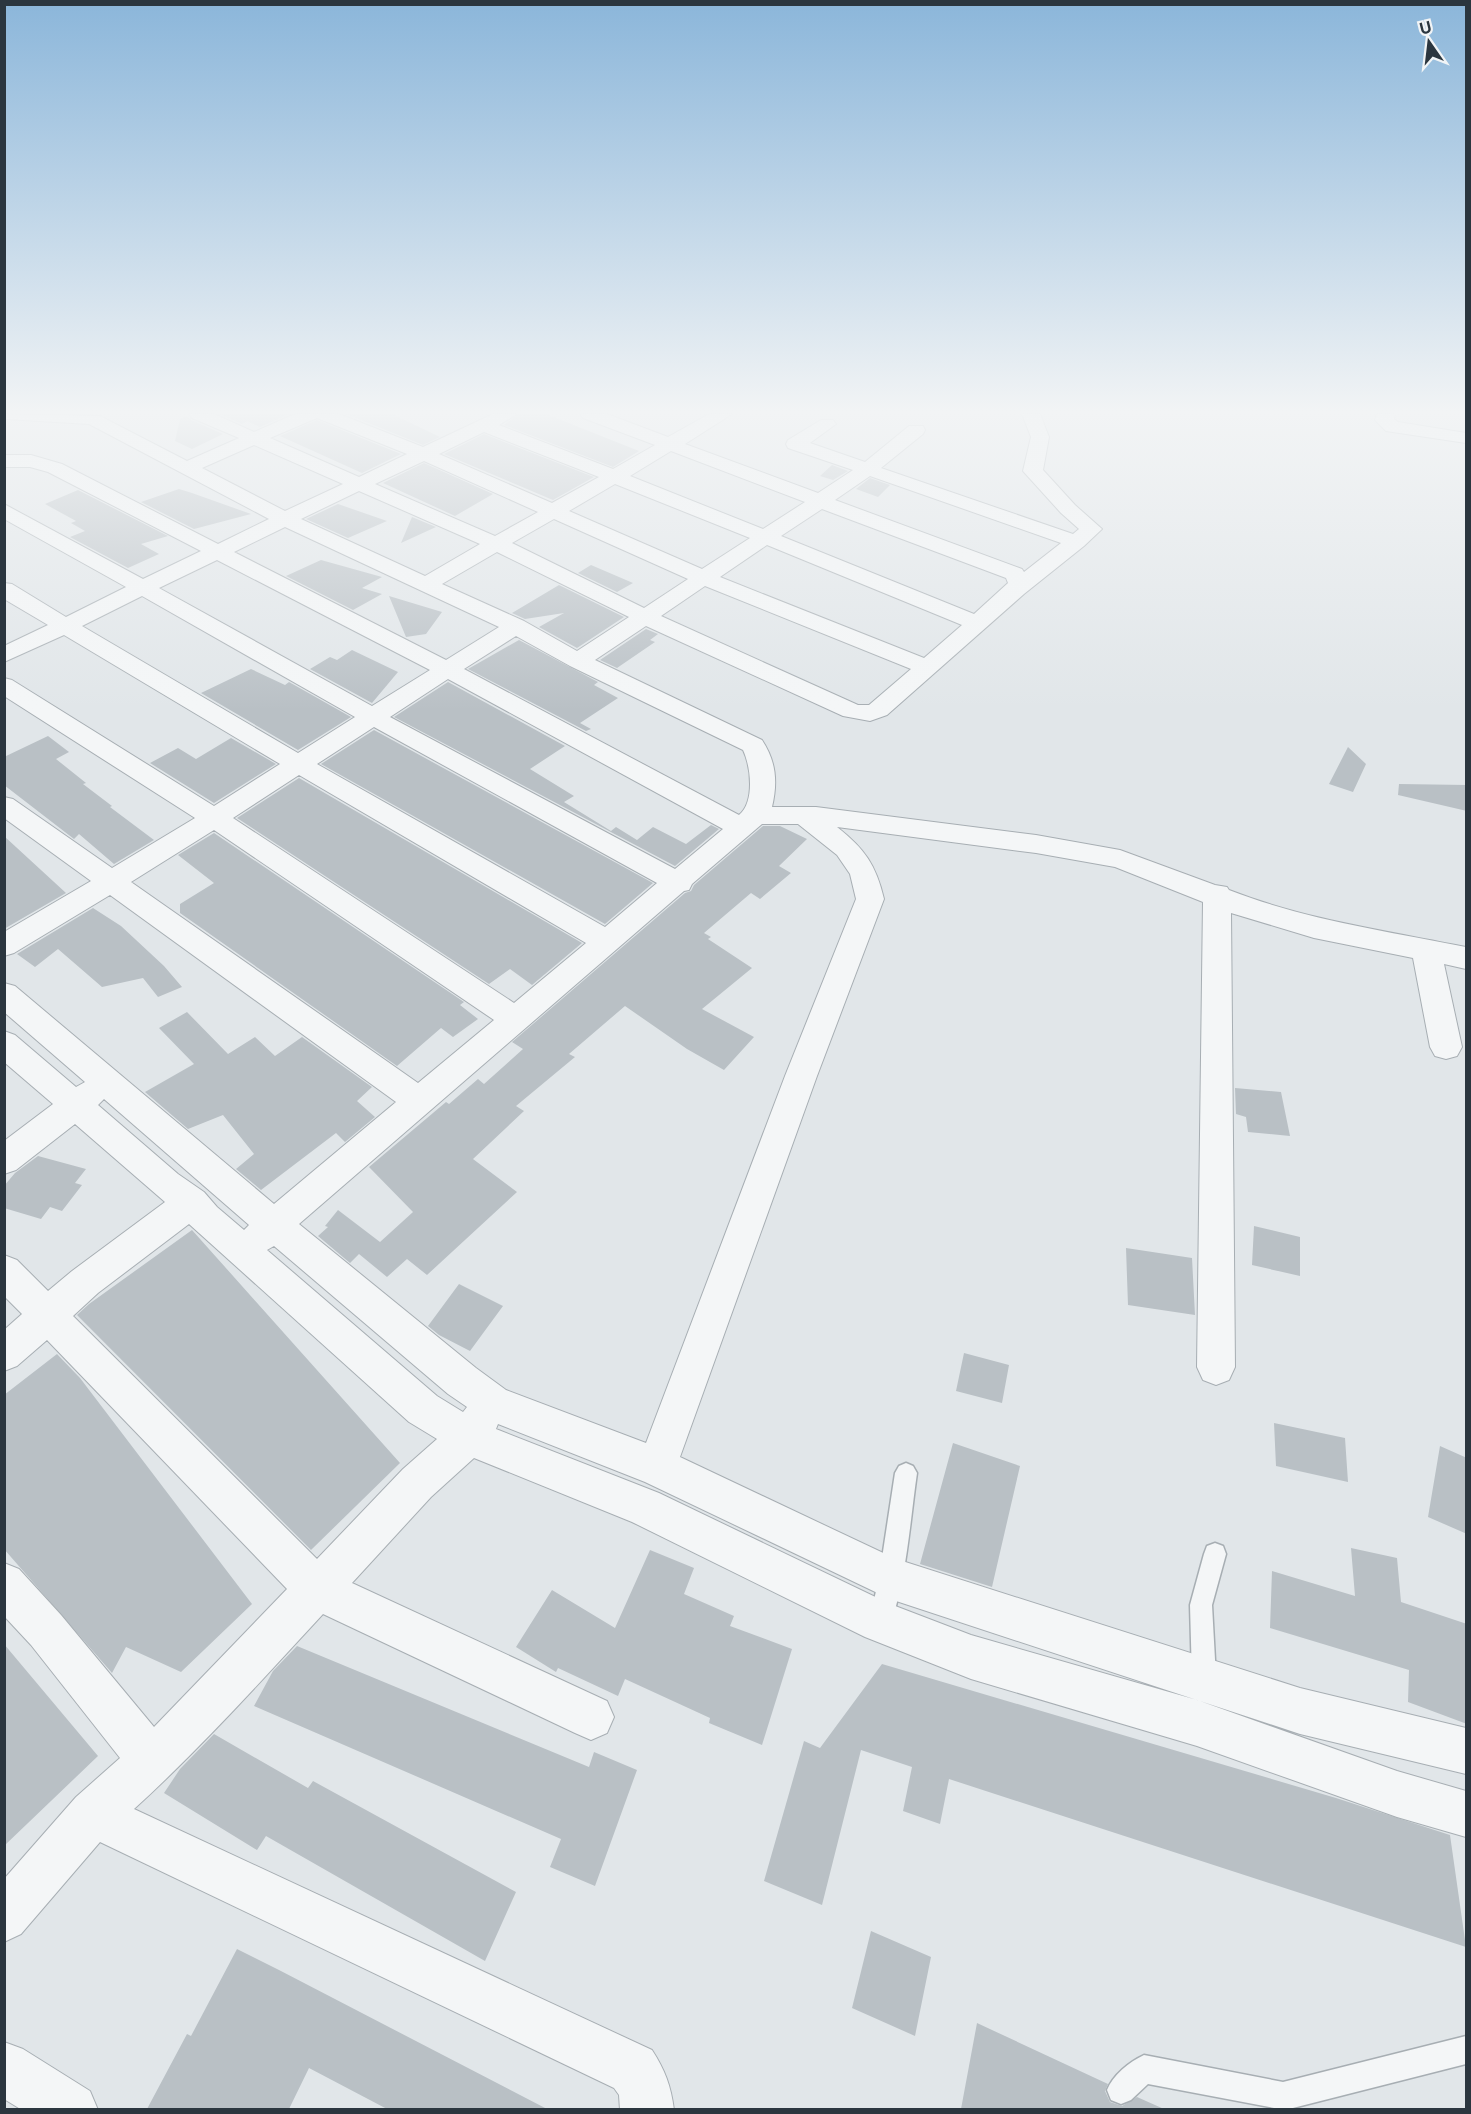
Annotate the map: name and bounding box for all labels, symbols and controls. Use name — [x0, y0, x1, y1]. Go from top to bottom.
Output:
north arrow — [1399, 12, 1459, 72]
text: U — [1417, 16, 1433, 39]

